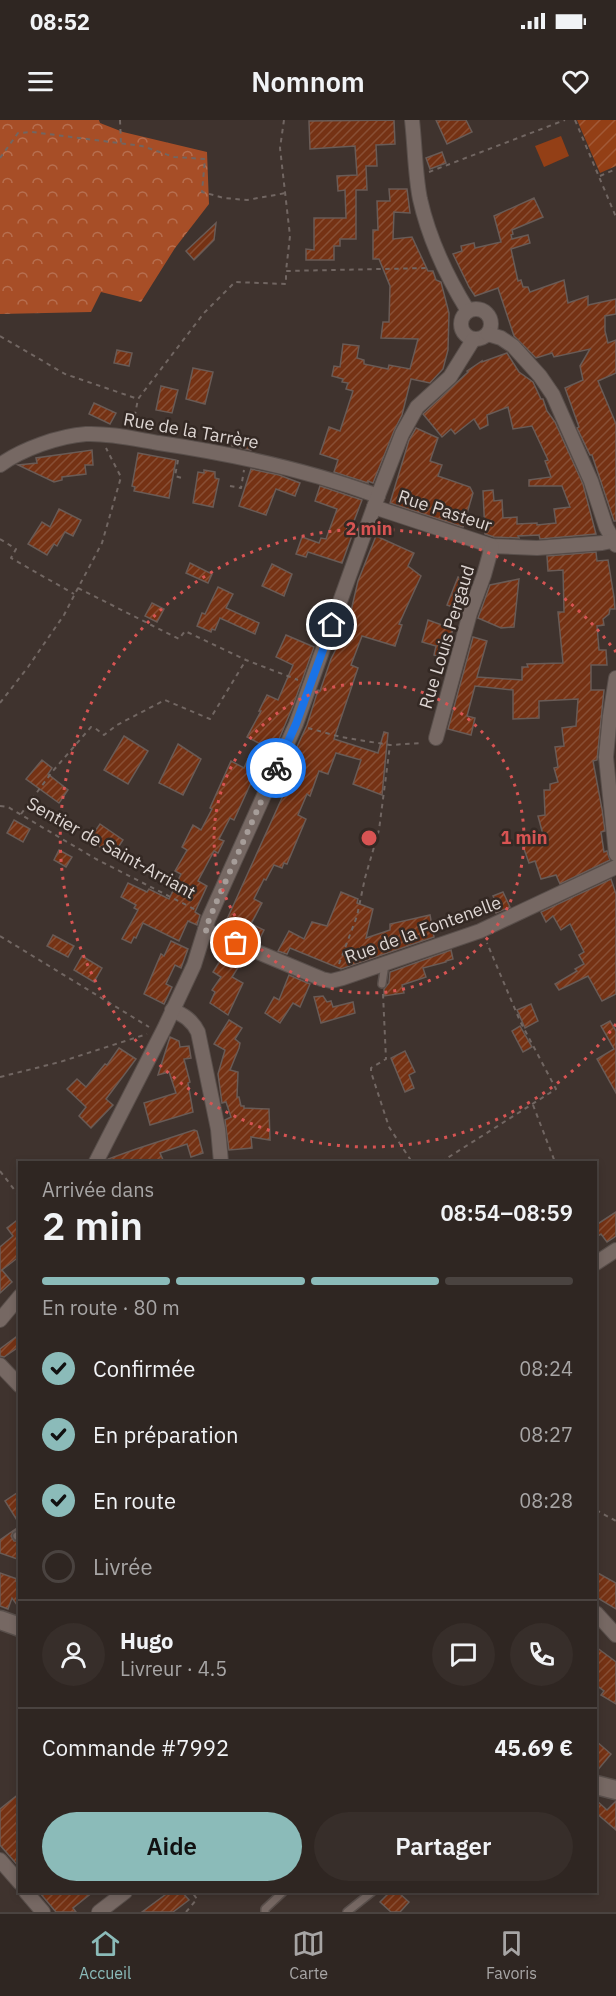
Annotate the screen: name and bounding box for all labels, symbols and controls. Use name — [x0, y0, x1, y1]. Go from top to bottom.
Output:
text: 08:52 — [30, 7, 90, 36]
text: Nomnom — [251, 64, 365, 99]
icon: menu — [24, 65, 57, 98]
icon: heart — [559, 65, 592, 98]
street label: Rue de la Tarrère — [122, 407, 261, 454]
street label: Rue Pasteur — [395, 484, 496, 537]
text: 2 min — [345, 517, 393, 540]
street label: Rue Louis Pergaud — [414, 562, 479, 711]
pin — [306, 599, 357, 650]
icon: home — [315, 608, 348, 641]
courier — [246, 738, 306, 798]
icon: bike — [260, 752, 293, 785]
street label: Sentier de Saint-Arriant — [23, 792, 200, 904]
text: 1 min — [500, 826, 548, 849]
centre of rings — [359, 828, 379, 848]
street label: Rue de la Fontenelle — [341, 890, 504, 969]
pin — [210, 917, 261, 968]
icon: bag — [219, 926, 252, 959]
text: Arrivée dans — [42, 1176, 154, 1203]
text: 08:54–08:59 — [440, 1198, 573, 1227]
text: 2 min — [42, 1200, 143, 1251]
text: En route · 80 m — [42, 1294, 180, 1321]
icon: check — [42, 1352, 75, 1385]
text: Confirmée — [93, 1354, 195, 1383]
text: 08:24 — [519, 1355, 573, 1382]
icon: check — [42, 1418, 75, 1451]
text: En préparation — [93, 1420, 239, 1449]
text: 08:27 — [519, 1421, 573, 1448]
icon: check — [42, 1484, 75, 1517]
text: En route — [93, 1486, 176, 1515]
text: 08:28 — [519, 1487, 573, 1514]
text: Livrée — [93, 1552, 152, 1581]
button: person — [42, 1623, 105, 1686]
button: chat — [432, 1623, 495, 1686]
button: phone — [510, 1623, 573, 1686]
text: Hugo — [120, 1626, 173, 1655]
text: Livreur · 4.5 — [120, 1655, 227, 1682]
text: Commande #7992 — [42, 1733, 229, 1762]
text: 45.69 € — [494, 1733, 573, 1762]
button: Aide — [42, 1812, 302, 1881]
button: Partager — [314, 1812, 573, 1881]
tab: Accueil — [79, 1927, 131, 1983]
tab: Carte — [289, 1927, 328, 1983]
tab: Favoris — [486, 1927, 537, 1983]

